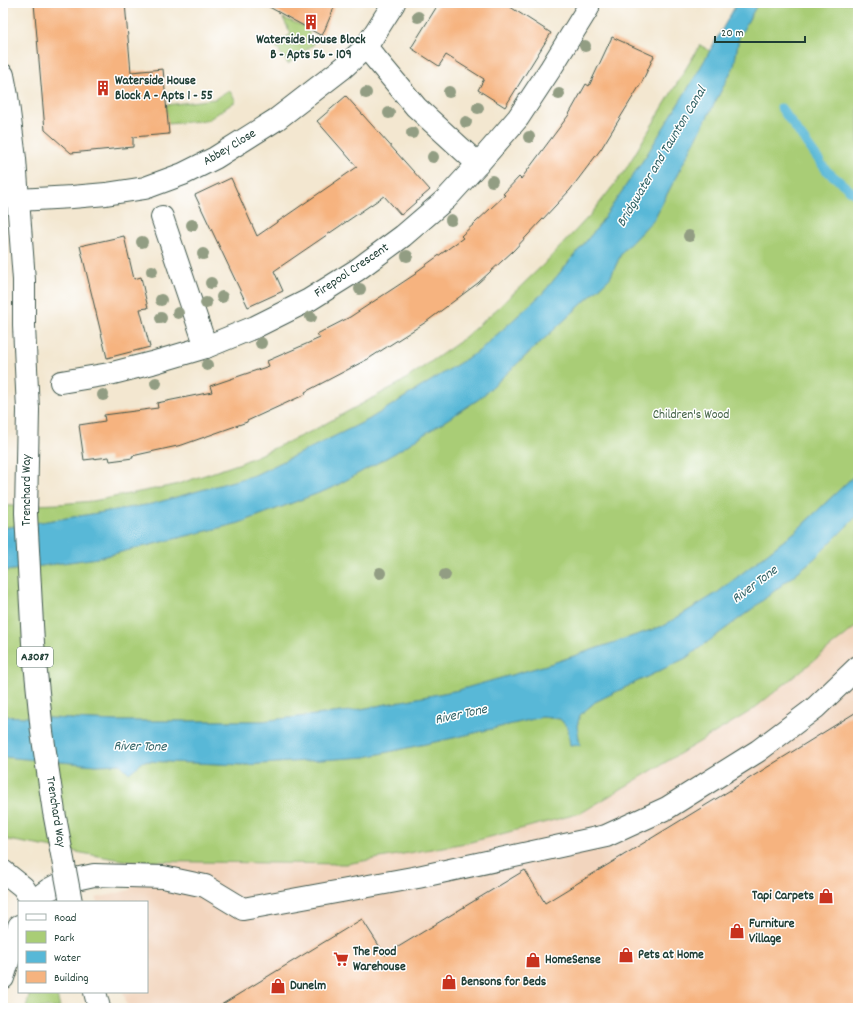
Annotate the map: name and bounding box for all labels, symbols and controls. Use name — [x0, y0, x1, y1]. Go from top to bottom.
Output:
building icon: Waterside House Block B - Apts 56 - 109 — [302, 13, 320, 31]
scale bar — [715, 18, 805, 44]
text: 20 m — [721, 25, 744, 42]
place label: Waterside House Block B - Apts 56 - 109 — [256, 31, 366, 65]
place label: Waterside House Block A - Apts 1 - 55 — [115, 72, 213, 106]
building icon: Waterside House Block A - Apts 1 - 55 — [94, 79, 112, 97]
water label: Bridgwater and Taunton Canal — [612, 82, 713, 231]
street label: Abbey Close — [200, 125, 260, 171]
street label: Firepool Crescent — [311, 239, 393, 303]
park label: Children's Wood — [653, 406, 729, 425]
street label: Trenchard Way — [18, 453, 37, 526]
water label: River Tone — [728, 561, 783, 609]
road number: A3087 — [17, 647, 53, 667]
water label: River Tone — [433, 700, 490, 730]
water label: River Tone — [113, 737, 167, 757]
street label: Trenchard Way — [40, 775, 70, 850]
place label: Tapi Carpets — [752, 887, 815, 906]
shop icon: Tapi Carpets — [817, 887, 835, 905]
legend — [18, 901, 148, 993]
text: Road — [54, 910, 76, 927]
place label: Furniture Village — [749, 915, 795, 949]
shop icon: Furniture Village — [728, 922, 746, 940]
text: Park — [54, 930, 75, 947]
place label: The Food Warehouse — [353, 943, 406, 977]
shop icon: Pets at Home — [617, 946, 635, 964]
place label: Pets at Home — [638, 946, 704, 965]
text: Water — [54, 950, 81, 967]
supermarket icon: The Food Warehouse — [332, 950, 350, 968]
shop icon: HomeSense — [524, 951, 542, 969]
place label: HomeSense — [545, 951, 601, 970]
text: Building — [54, 970, 89, 987]
shop icon: Bensons for Beds — [440, 973, 458, 991]
place label: Bensons for Beds — [461, 973, 547, 992]
shop icon: Dunelm — [269, 977, 287, 995]
place label: Dunelm — [290, 977, 326, 996]

